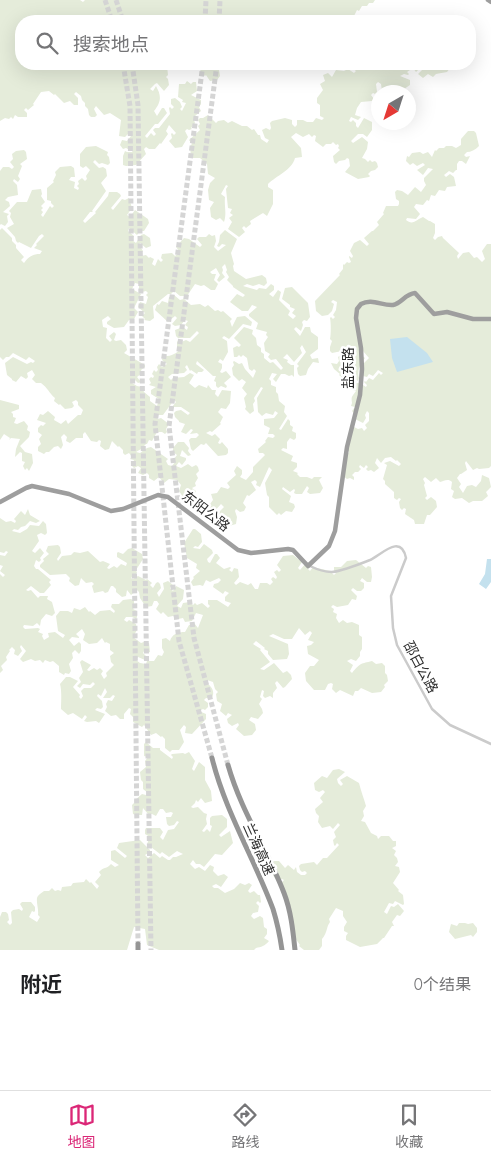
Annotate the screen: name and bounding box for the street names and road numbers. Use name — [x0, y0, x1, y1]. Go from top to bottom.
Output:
street label: 盐东路 — [339, 347, 357, 389]
street label: 东阳公路 — [178, 487, 234, 535]
street label: 邵白公路 — [400, 638, 442, 696]
street label: 兰海高速 — [239, 820, 279, 878]

